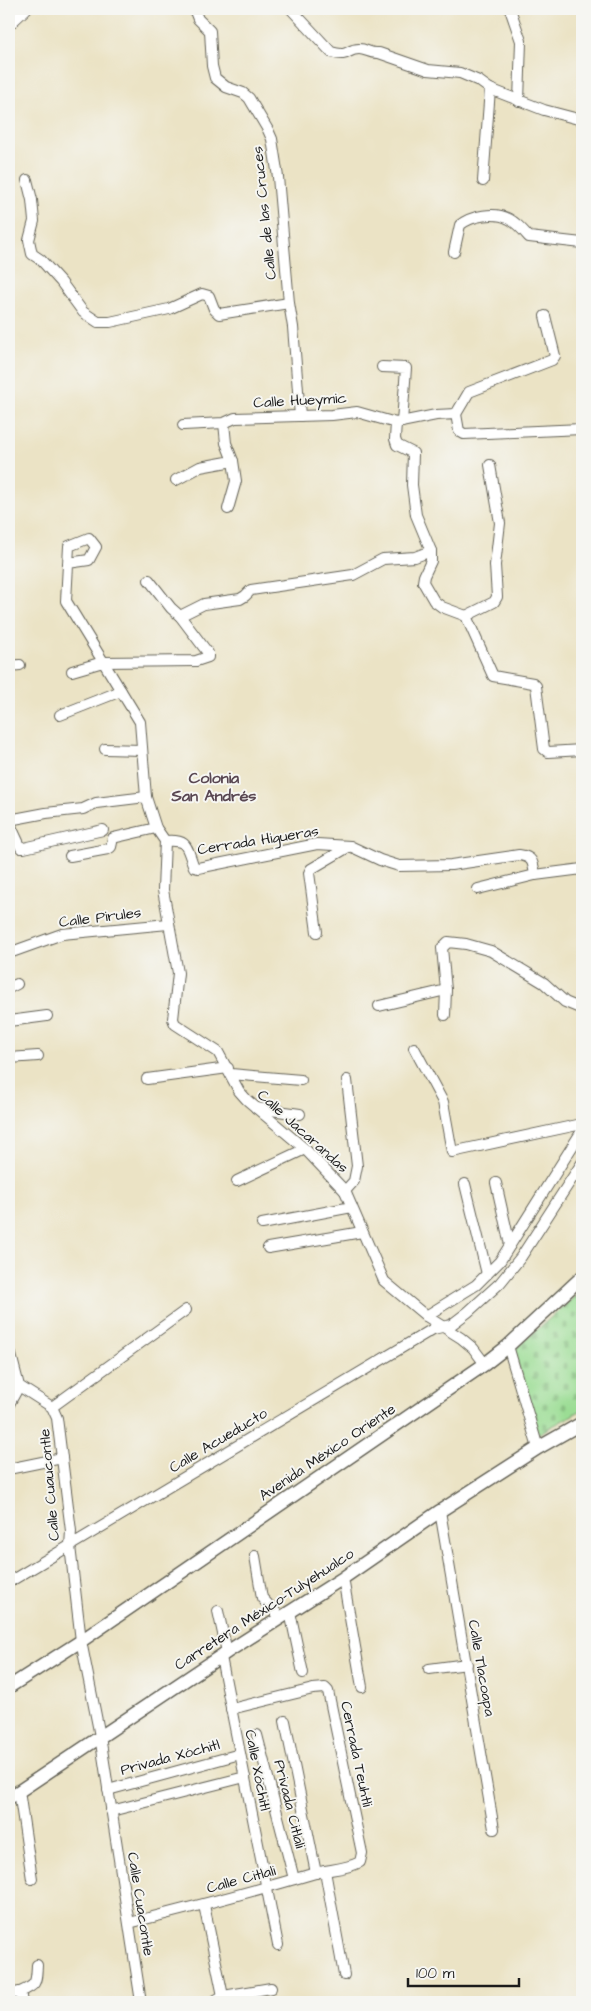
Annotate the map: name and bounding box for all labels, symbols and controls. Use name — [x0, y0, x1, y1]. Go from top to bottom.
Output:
street label: Calle de las Cruces — [247, 145, 282, 281]
street label: Calle Hueymic — [253, 388, 348, 414]
district label: Colonia San Andrés — [171, 767, 256, 807]
street label: Cerrada Higueras — [196, 820, 321, 861]
street label: Calle Pirules — [58, 902, 143, 933]
street label: Calle Jacarandas — [253, 1085, 353, 1178]
street label: Avenida México Oriente — [255, 1399, 400, 1506]
street label: Calle Acueducto — [165, 1402, 272, 1478]
street label: Calle Cuaucontle — [34, 1428, 65, 1542]
street label: Carretera México-Tulyehualco — [170, 1543, 359, 1676]
street label: Calle Tlacoapa — [463, 1618, 500, 1719]
street label: Cerrada Teuhtli — [335, 1699, 378, 1810]
street label: Calle Xóchitl — [239, 1728, 276, 1812]
street label: Privada Xóchitl — [118, 1734, 222, 1781]
street label: Privada Citlali — [268, 1758, 311, 1851]
street label: Calle Cuacontle — [122, 1851, 159, 1958]
street label: Calle Citlali — [204, 1860, 279, 1899]
scale bar — [408, 1956, 520, 1988]
text: 100 m — [416, 1963, 455, 1984]

